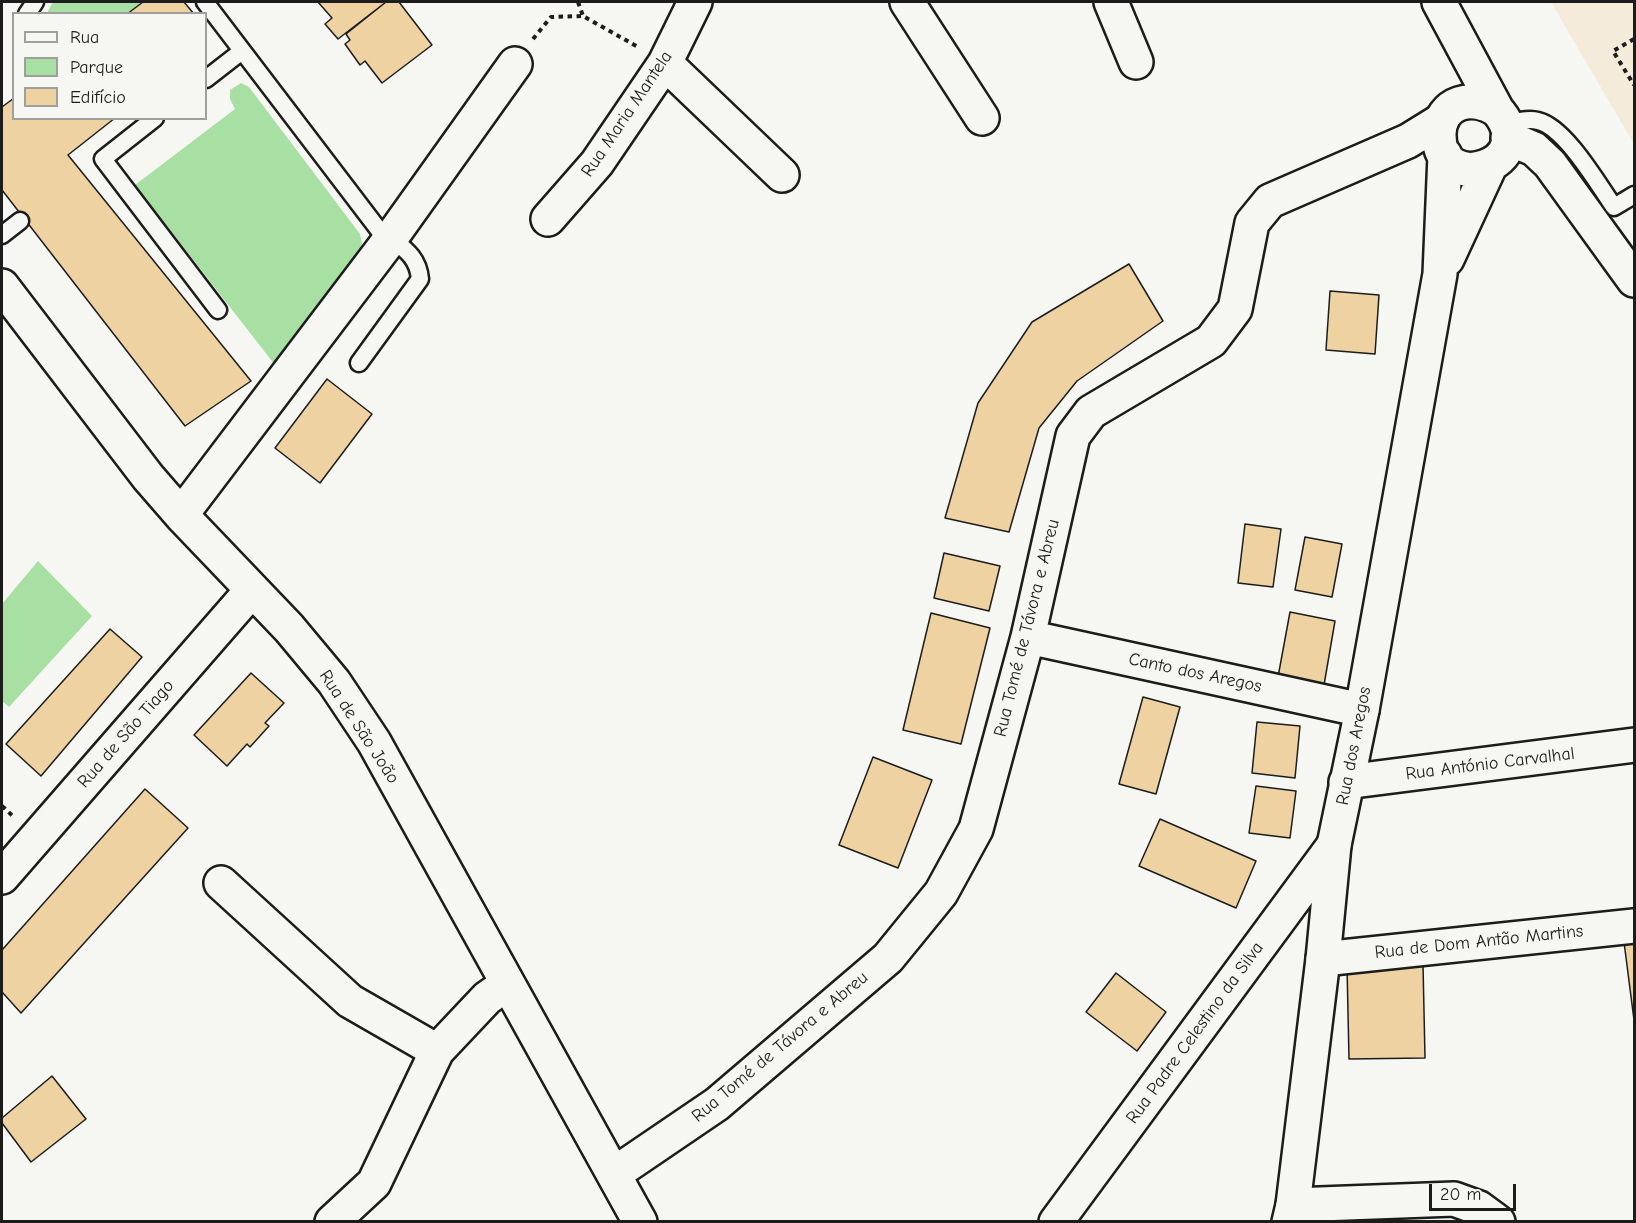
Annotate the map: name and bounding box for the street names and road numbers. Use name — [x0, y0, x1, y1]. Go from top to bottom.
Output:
street label: Rua Maria Mantela — [577, 47, 677, 181]
street label: Rua Tomé de Távora e Abreu — [989, 517, 1065, 739]
street label: Canto dos Aregos — [1126, 648, 1264, 698]
street label: Rua de São João — [314, 666, 404, 788]
street label: Rua de São Tiago — [73, 675, 179, 793]
street label: Rua dos Aregos — [1332, 685, 1376, 807]
street label: Rua António Carvalhal — [1404, 743, 1576, 785]
street label: Rua de Dom Antão Martins — [1374, 920, 1584, 964]
street label: Rua Padre Celestino da Silva — [1122, 938, 1268, 1128]
street label: Rua Tomé de Távora e Abreu — [687, 967, 873, 1127]

